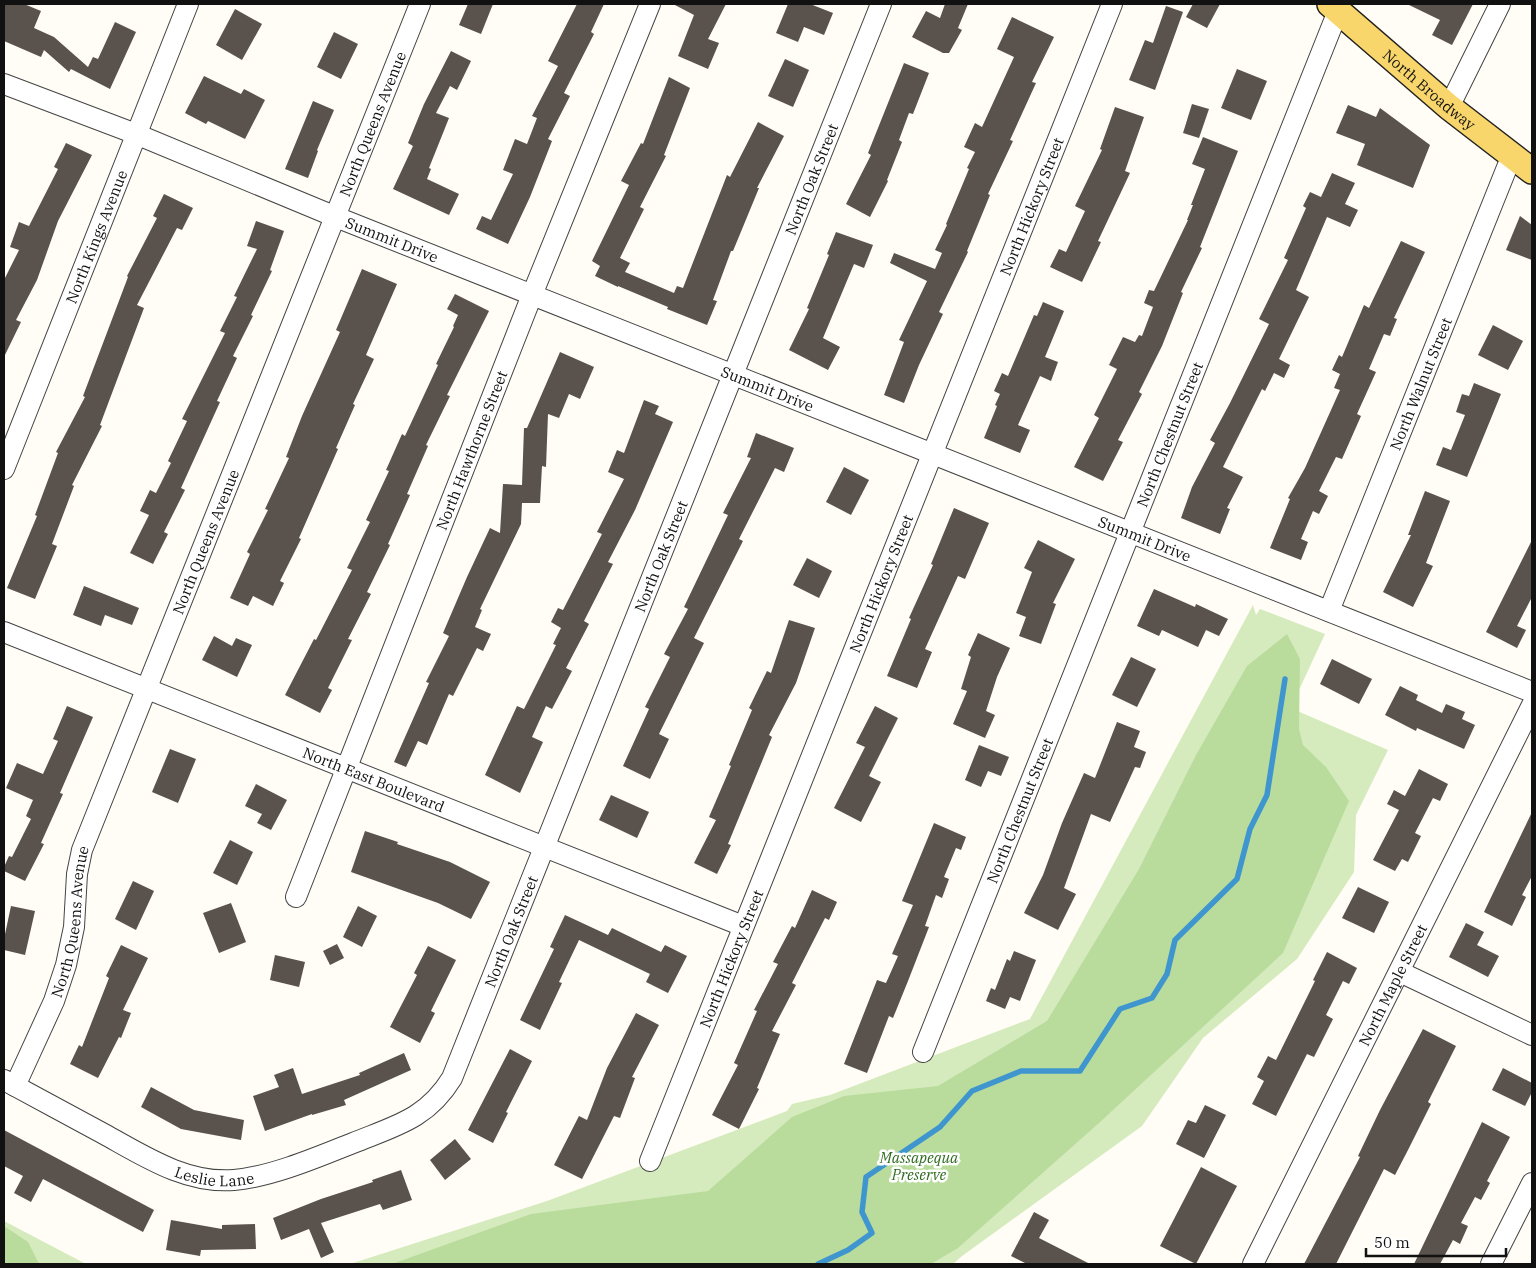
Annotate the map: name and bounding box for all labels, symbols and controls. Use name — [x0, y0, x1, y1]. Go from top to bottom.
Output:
street label: North Broadway — [1379, 45, 1480, 134]
street label: North Queens Avenue — [335, 49, 410, 199]
street label: North Oak Street — [780, 121, 842, 238]
street label: North Hickory Street — [995, 134, 1067, 278]
street label: North Kings Avenue — [61, 167, 131, 306]
street label: Summit Drive — [343, 212, 441, 266]
street label: North Walnut Street — [1385, 315, 1455, 453]
street label: North Chestnut Street — [1132, 359, 1207, 510]
street label: Summit Drive — [718, 361, 817, 415]
street label: North Hawthorne Street — [431, 368, 511, 533]
street label: North Queens Avenue — [168, 466, 243, 617]
street label: North Oak Street — [630, 498, 691, 615]
street label: Summit Drive — [1096, 511, 1194, 565]
street label: North Hickory Street — [845, 512, 917, 655]
street label: North Chestnut Street — [982, 735, 1057, 886]
street label: North East Boulevard — [300, 742, 448, 816]
street label: North Queens Avenue — [46, 843, 92, 1000]
street label: North Oak Street — [480, 873, 541, 990]
street label: North Hickory Street — [695, 887, 767, 1030]
street label: North Maple Street — [1354, 921, 1431, 1049]
park label: Massapequa Preserve — [879, 1148, 959, 1184]
street label: Leslie Lane — [172, 1162, 256, 1190]
scale bar — [1366, 1226, 1506, 1258]
text: 50 m — [1374, 1233, 1410, 1252]

